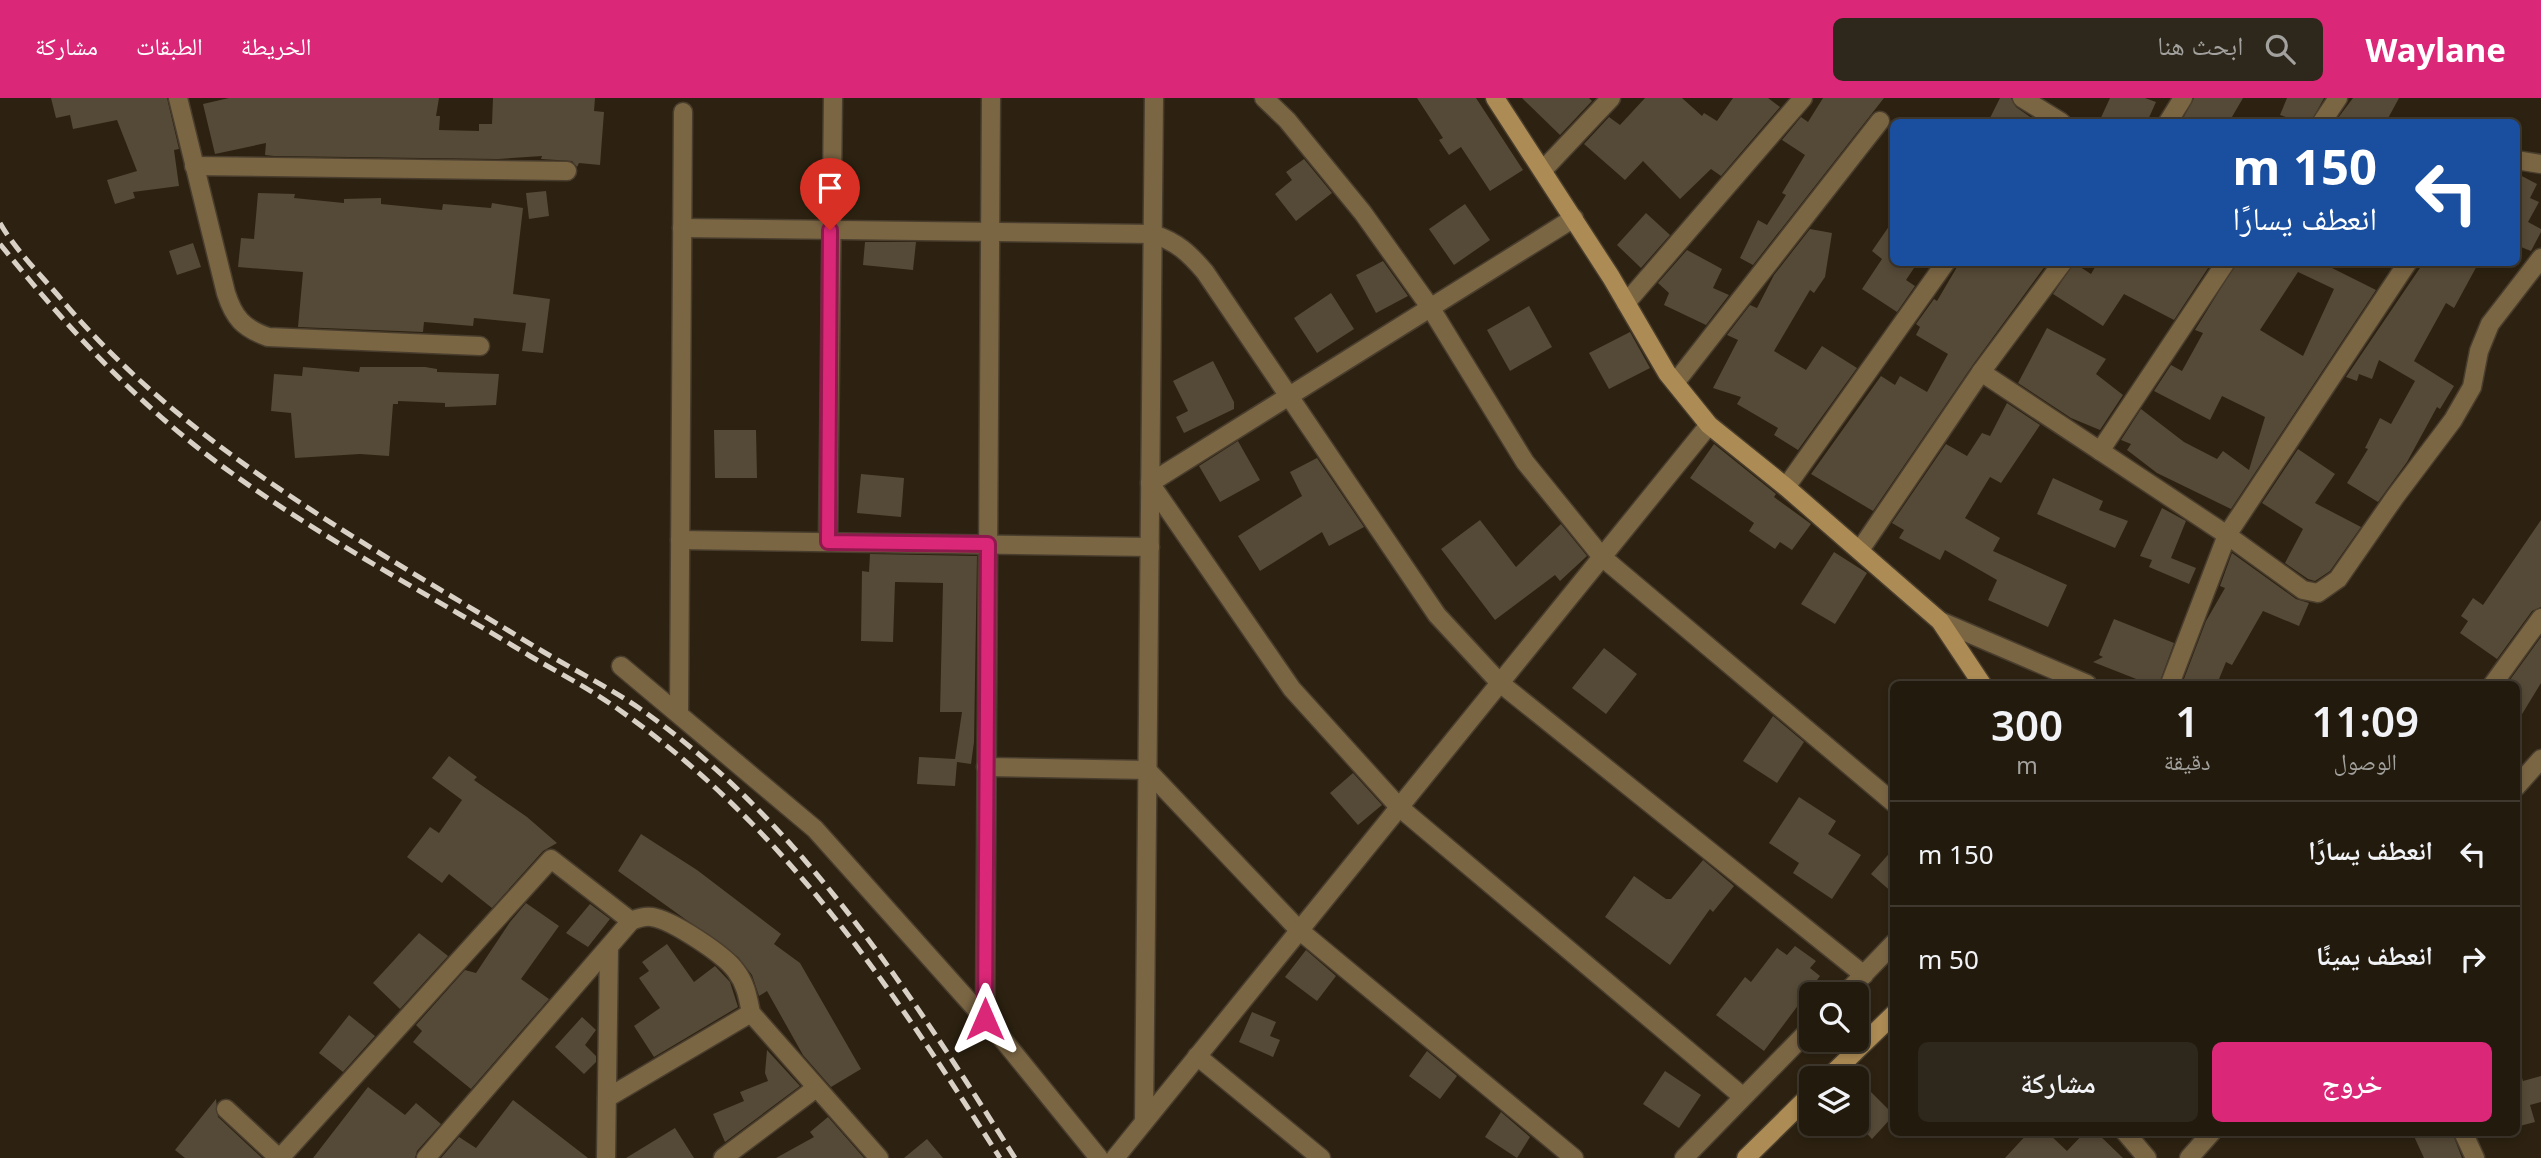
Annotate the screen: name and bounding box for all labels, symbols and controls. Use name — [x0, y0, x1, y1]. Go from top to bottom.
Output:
search box — [1833, 18, 2323, 81]
text: ابحث هنا — [2157, 27, 2243, 63]
text: Waylane — [2365, 27, 2506, 72]
text: مشاركة — [35, 29, 98, 62]
text: الطبقات — [136, 29, 203, 62]
text: الخريطة — [241, 29, 311, 62]
icon: search — [2261, 30, 2299, 68]
text: 150 m — [2232, 133, 2377, 199]
icon: left — [2401, 147, 2492, 238]
pin — [800, 158, 860, 230]
icon: arrive — [811, 169, 849, 207]
text: انعطف يسارًا — [2232, 196, 2377, 239]
text: 1 — [2175, 692, 2199, 749]
text: 11:09 — [2311, 692, 2419, 749]
text: 300 — [1991, 696, 2063, 753]
text: دقيقة — [2164, 745, 2211, 777]
text: الوصول — [2333, 745, 2397, 777]
text: m — [2016, 749, 2038, 781]
text: انعطف يسارًا — [2308, 832, 2433, 868]
icon: left — [2454, 835, 2492, 873]
text: 150 m — [1918, 836, 1994, 872]
text: انعطف يمينًا — [2316, 937, 2433, 973]
icon: right — [2454, 940, 2492, 978]
text: 50 m — [1918, 941, 1979, 977]
position arrow — [948, 982, 1022, 1056]
map controls — [1799, 982, 1869, 1136]
button: search — [1799, 982, 1869, 1052]
button: مشاركة — [1918, 1042, 2198, 1122]
button: خروج — [2212, 1042, 2492, 1122]
button: layers — [1799, 1066, 1869, 1136]

